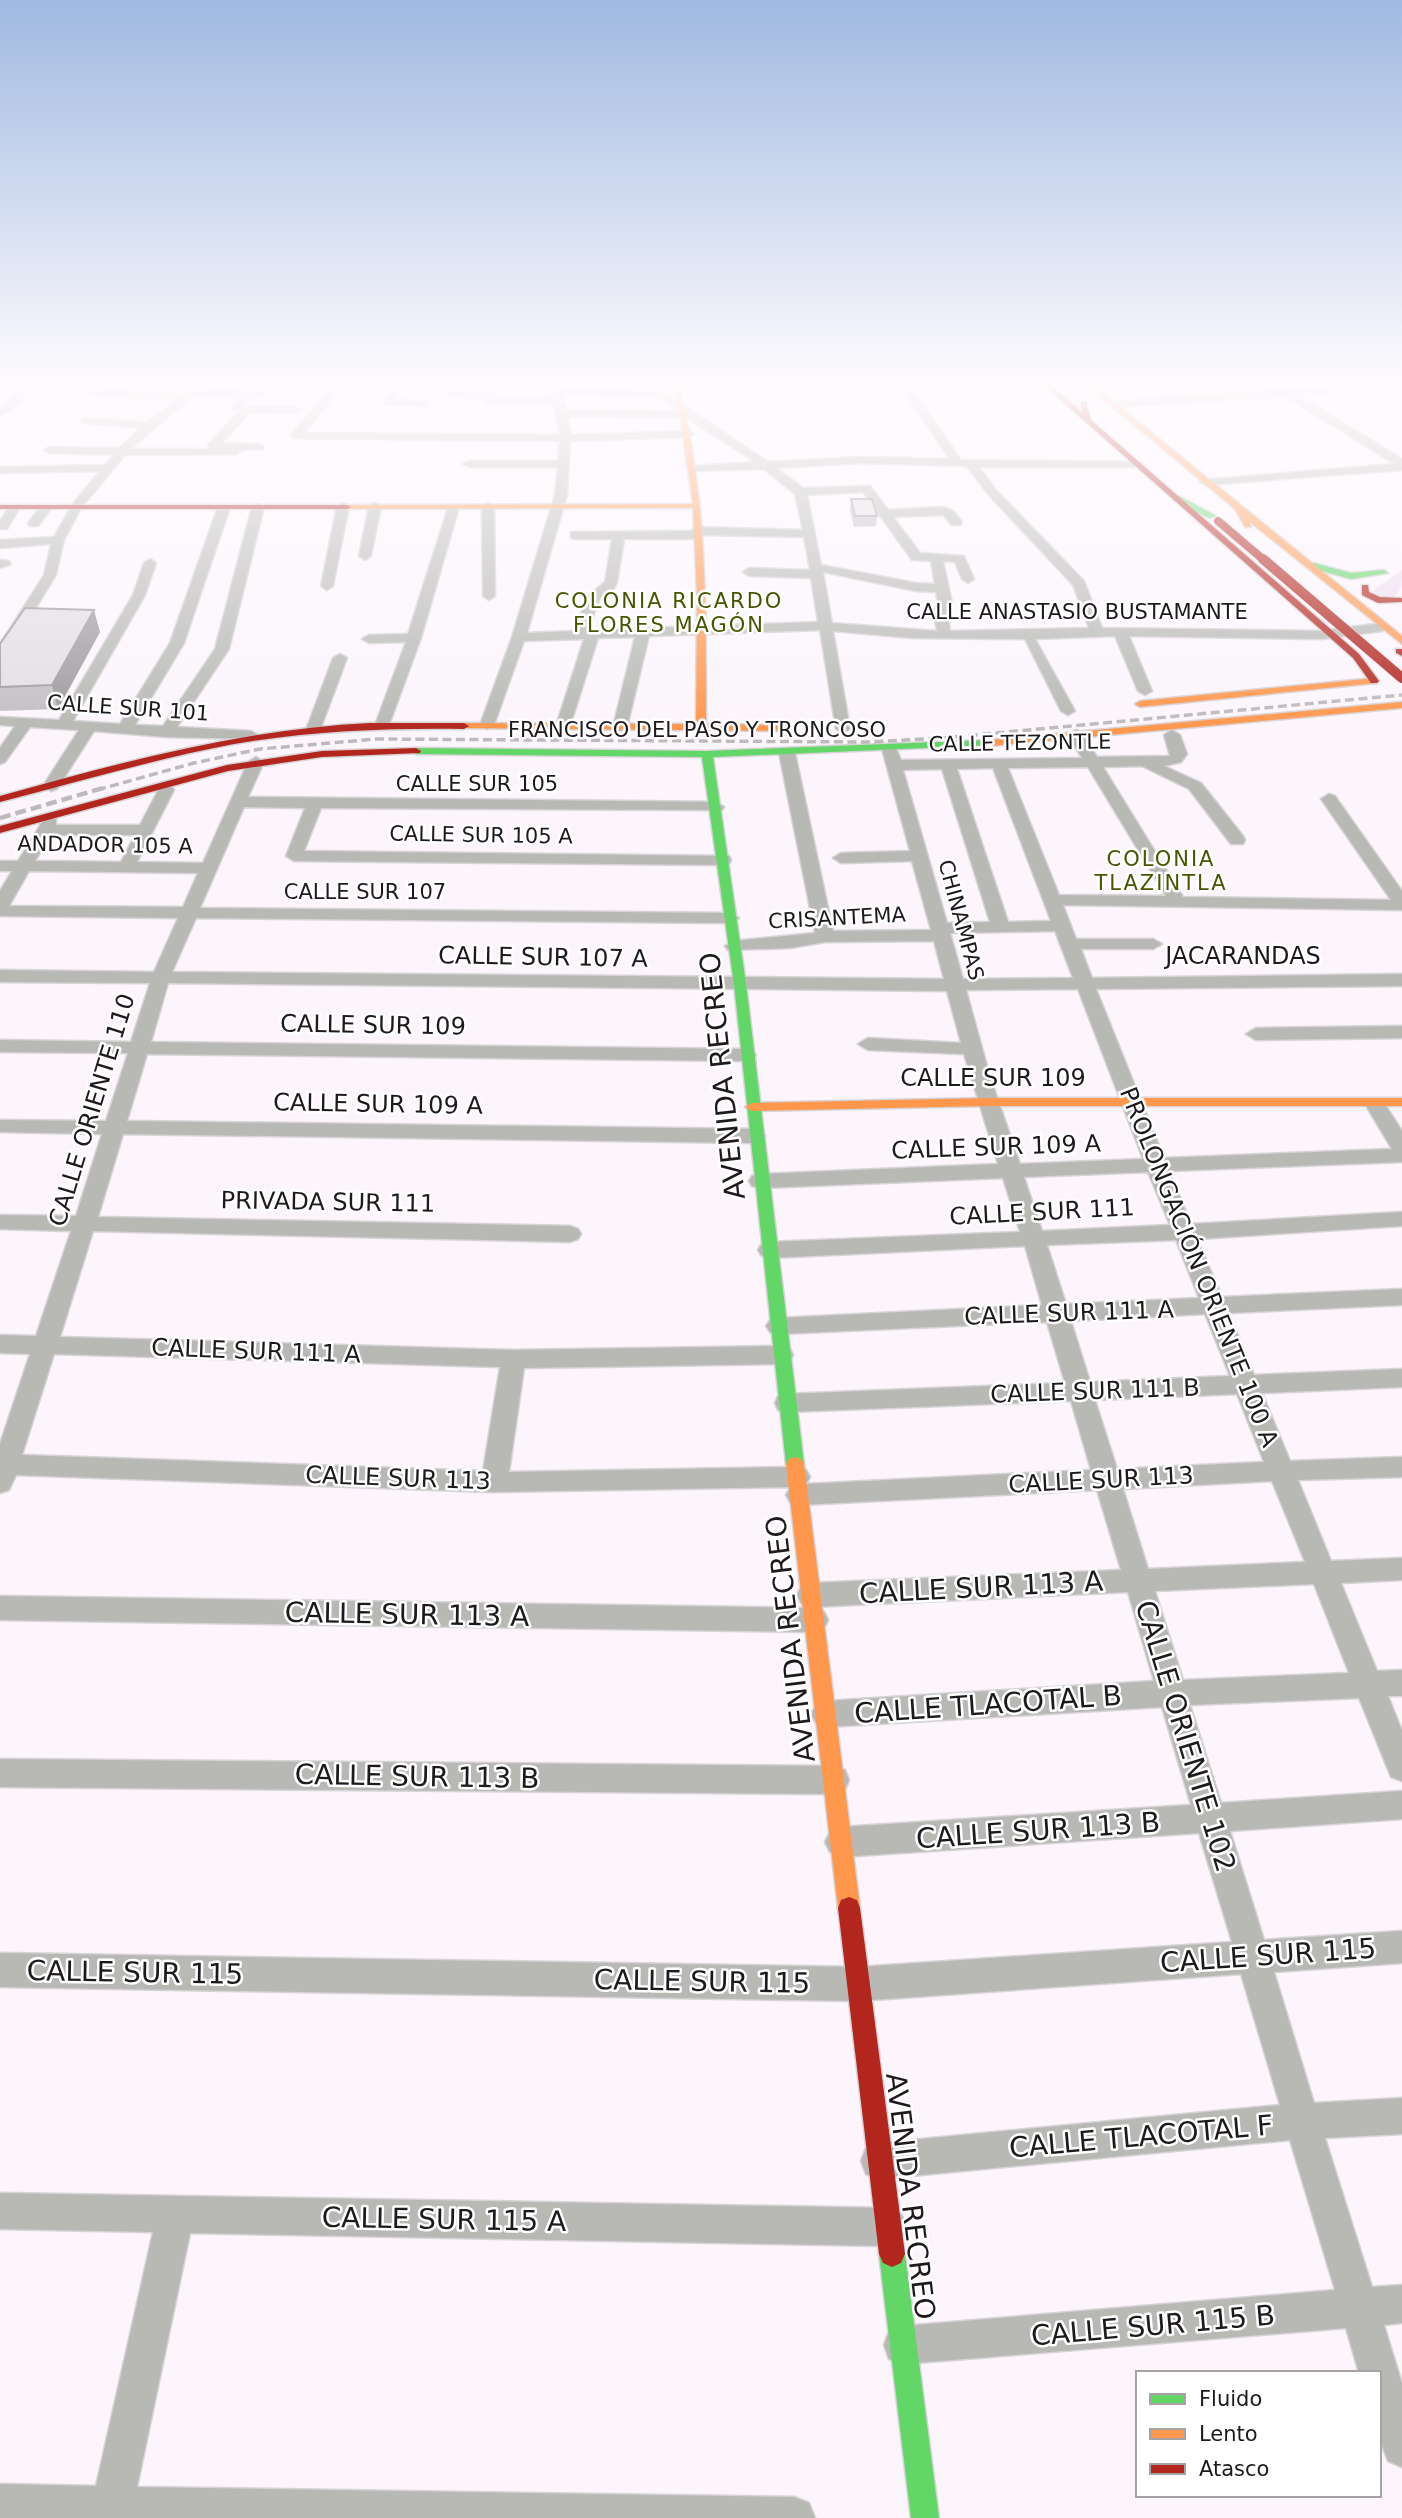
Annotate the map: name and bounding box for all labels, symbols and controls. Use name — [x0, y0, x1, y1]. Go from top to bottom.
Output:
district label: COLONIA RICARDO FLORES MAGÓN — [555, 589, 783, 637]
street label: CALLE ANASTASIO BUSTAMANTE — [906, 600, 1248, 624]
street label: CALLE SUR 101 — [46, 690, 210, 726]
street label: FRANCISCO DEL PASO Y TRONCOSO — [508, 718, 886, 742]
street label: CALLE TEZONTLE — [928, 729, 1112, 757]
street label: CALLE SUR 105 — [396, 772, 558, 796]
street label: CALLE SUR 105 A — [389, 821, 574, 849]
street label: ANDADOR 105 A — [17, 831, 193, 859]
district label: COLONIA TLAZINTLA — [1093, 847, 1228, 895]
street label: CHINAMPAS — [933, 857, 989, 983]
street label: CALLE SUR 107 — [284, 880, 446, 904]
street label: CRISANTEMA — [768, 902, 907, 934]
street label: CALLE SUR 107 A — [438, 941, 649, 973]
street label: JACARANDAS — [1163, 942, 1321, 970]
street label: AVENIDA RECREO — [693, 951, 752, 1201]
street label: CALLE ORIENTE 110 — [43, 990, 141, 1230]
street label: CALLE SUR 109 — [280, 1009, 466, 1041]
street label: CALLE SUR 109 — [900, 1064, 1086, 1092]
street label: PROLONGACIÓN ORIENTE 100 A — [1114, 1082, 1286, 1451]
street label: CALLE SUR 109 A — [273, 1088, 484, 1120]
street label: CALLE SUR 109 A — [891, 1129, 1102, 1165]
street label: PRIVADA SUR 111 — [220, 1186, 436, 1218]
street label: CALLE SUR 111 — [949, 1193, 1135, 1231]
street label: CALLE SUR 111 A — [964, 1295, 1175, 1331]
street label: CALLE SUR 111 A — [151, 1333, 362, 1369]
street label: CALLE SUR 111 B — [990, 1373, 1200, 1409]
street label: CALLE SUR 113 — [305, 1461, 491, 1495]
street label: CALLE SUR 113 — [1008, 1461, 1194, 1499]
street label: AVENIDA RECREO — [759, 1514, 822, 1764]
street label: CALLE SUR 113 A — [858, 1565, 1104, 1610]
street label: CALLE SUR 113 A — [284, 1596, 530, 1633]
street label: CALLE ORIENTE 102 — [1129, 1596, 1243, 1876]
street label: CALLE TLACOTAL B — [853, 1679, 1123, 1730]
street label: CALLE SUR 113 B — [294, 1758, 540, 1795]
street label: CALLE SUR 113 B — [915, 1806, 1161, 1855]
street label: CALLE SUR 115 — [1159, 1931, 1377, 1980]
street label: CALLE SUR 115 — [26, 1954, 244, 1991]
street label: CALLE SUR 115 — [593, 1963, 811, 2000]
street label: AVENIDA RECREO — [879, 2071, 942, 2321]
street label: CALLE TLACOTAL F — [1008, 2109, 1274, 2164]
street label: CALLE SUR 115 A — [321, 2201, 567, 2238]
street label: CALLE SUR 115 B — [1030, 2298, 1276, 2353]
legend — [1136, 2371, 1381, 2497]
text: Fluido — [1199, 2387, 1262, 2411]
text: Lento — [1199, 2422, 1258, 2446]
text: Atasco — [1199, 2457, 1269, 2481]

